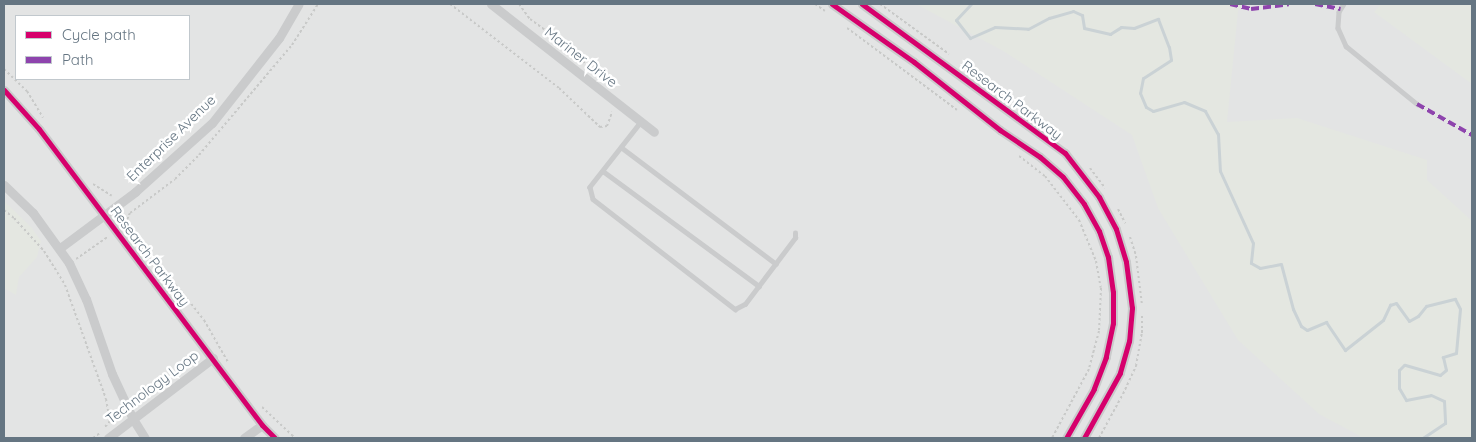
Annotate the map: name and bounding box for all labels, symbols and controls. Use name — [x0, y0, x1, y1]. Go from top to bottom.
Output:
legend — [15, 15, 190, 80]
street label: Mariner Drive — [541, 23, 621, 91]
text: Cycle path — [62, 25, 136, 44]
text: Path — [62, 50, 94, 69]
street label: Research Parkway — [959, 57, 1065, 143]
street label: Enterprise Avenue — [123, 91, 219, 185]
street label: Research Parkway — [107, 203, 193, 309]
street label: Technology Loop — [102, 347, 202, 427]

